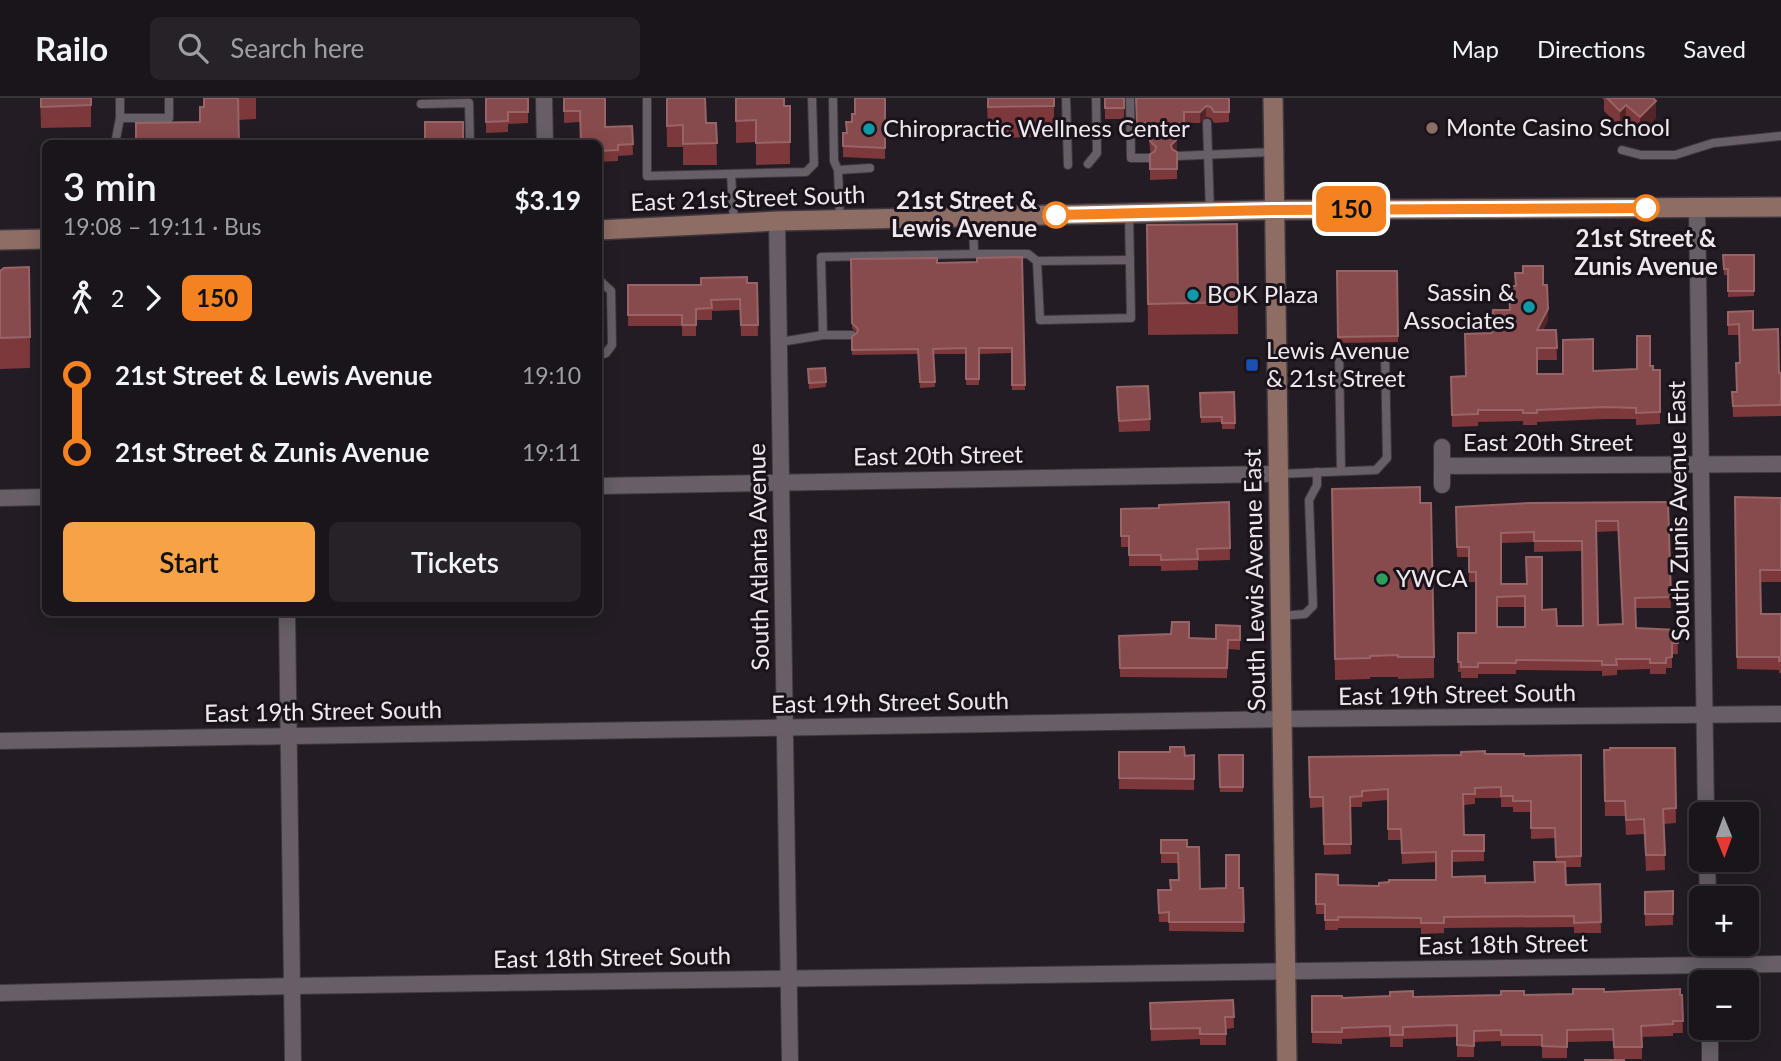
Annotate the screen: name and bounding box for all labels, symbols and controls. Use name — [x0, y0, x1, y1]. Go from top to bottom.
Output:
search box — [150, 17, 640, 80]
text: Railo — [35, 28, 108, 68]
icon: search — [174, 29, 212, 67]
text: Search here — [230, 32, 364, 64]
text: Map — [1452, 34, 1499, 63]
text: Directions — [1537, 34, 1645, 63]
text: Saved — [1683, 34, 1746, 63]
place label: Monte Casino School — [1446, 112, 1670, 141]
place label: Chiropractic Wellness Center — [883, 113, 1190, 142]
marker: Monte Casino School — [1424, 120, 1440, 136]
marker: Chiropractic Wellness Center — [861, 121, 877, 137]
text: 3 min — [63, 163, 157, 209]
street label: East 21st Street South — [630, 179, 866, 216]
text: $3.19 — [515, 184, 581, 216]
place label: 21st Street & Lewis Avenue — [891, 185, 1038, 242]
line badge: 150 — [1311, 186, 1391, 232]
text: 150 — [1330, 194, 1372, 223]
marker: 21st Street & Zunis Avenue — [1633, 195, 1659, 221]
marker: 21st Street & Lewis Avenue — [1043, 202, 1069, 228]
text: 19:08 – 19:11 · Bus — [63, 212, 262, 240]
place label: 21st Street & Zunis Avenue — [1574, 223, 1718, 280]
place label: Sassin & Associates — [1404, 277, 1515, 334]
icon: walk — [63, 279, 101, 317]
icon: forward — [134, 279, 172, 317]
place label: BOK Plaza — [1207, 279, 1318, 308]
text: 150 — [196, 283, 238, 312]
text: 2 — [111, 284, 124, 312]
marker: BOK Plaza — [1185, 287, 1201, 303]
marker: Sassin & Associates — [1521, 299, 1537, 315]
place label: Lewis Avenue & 21st Street — [1266, 335, 1410, 392]
marker: Lewis Avenue & 21st Street — [1244, 357, 1260, 373]
text: 21st Street & Lewis Avenue — [115, 359, 432, 391]
text: 19:10 — [522, 361, 581, 389]
street label: South Zunis Avenue East — [1661, 380, 1694, 642]
street label: East 20th Street — [1463, 427, 1633, 456]
text: 21st Street & Zunis Avenue — [115, 436, 429, 468]
text: 19:11 — [522, 438, 581, 466]
street label: East 20th Street — [853, 439, 1024, 470]
street label: South Atlanta Avenue — [741, 443, 774, 671]
street label: South Lewis Avenue East — [1237, 448, 1270, 712]
button: Start — [63, 522, 315, 602]
button: Tickets — [329, 522, 581, 602]
place label: YWCA — [1396, 563, 1469, 592]
marker: YWCA — [1374, 571, 1390, 587]
street label: East 19th Street South — [1338, 677, 1576, 710]
street label: East 19th Street South — [771, 685, 1009, 718]
street label: East 19th Street South — [204, 694, 442, 727]
north arrow — [1689, 802, 1759, 872]
map controls — [1689, 802, 1759, 1040]
button: + — [1689, 886, 1759, 956]
street label: East 18th Street — [1418, 928, 1589, 959]
street label: East 18th Street South — [493, 940, 731, 973]
button: − — [1689, 970, 1759, 1040]

